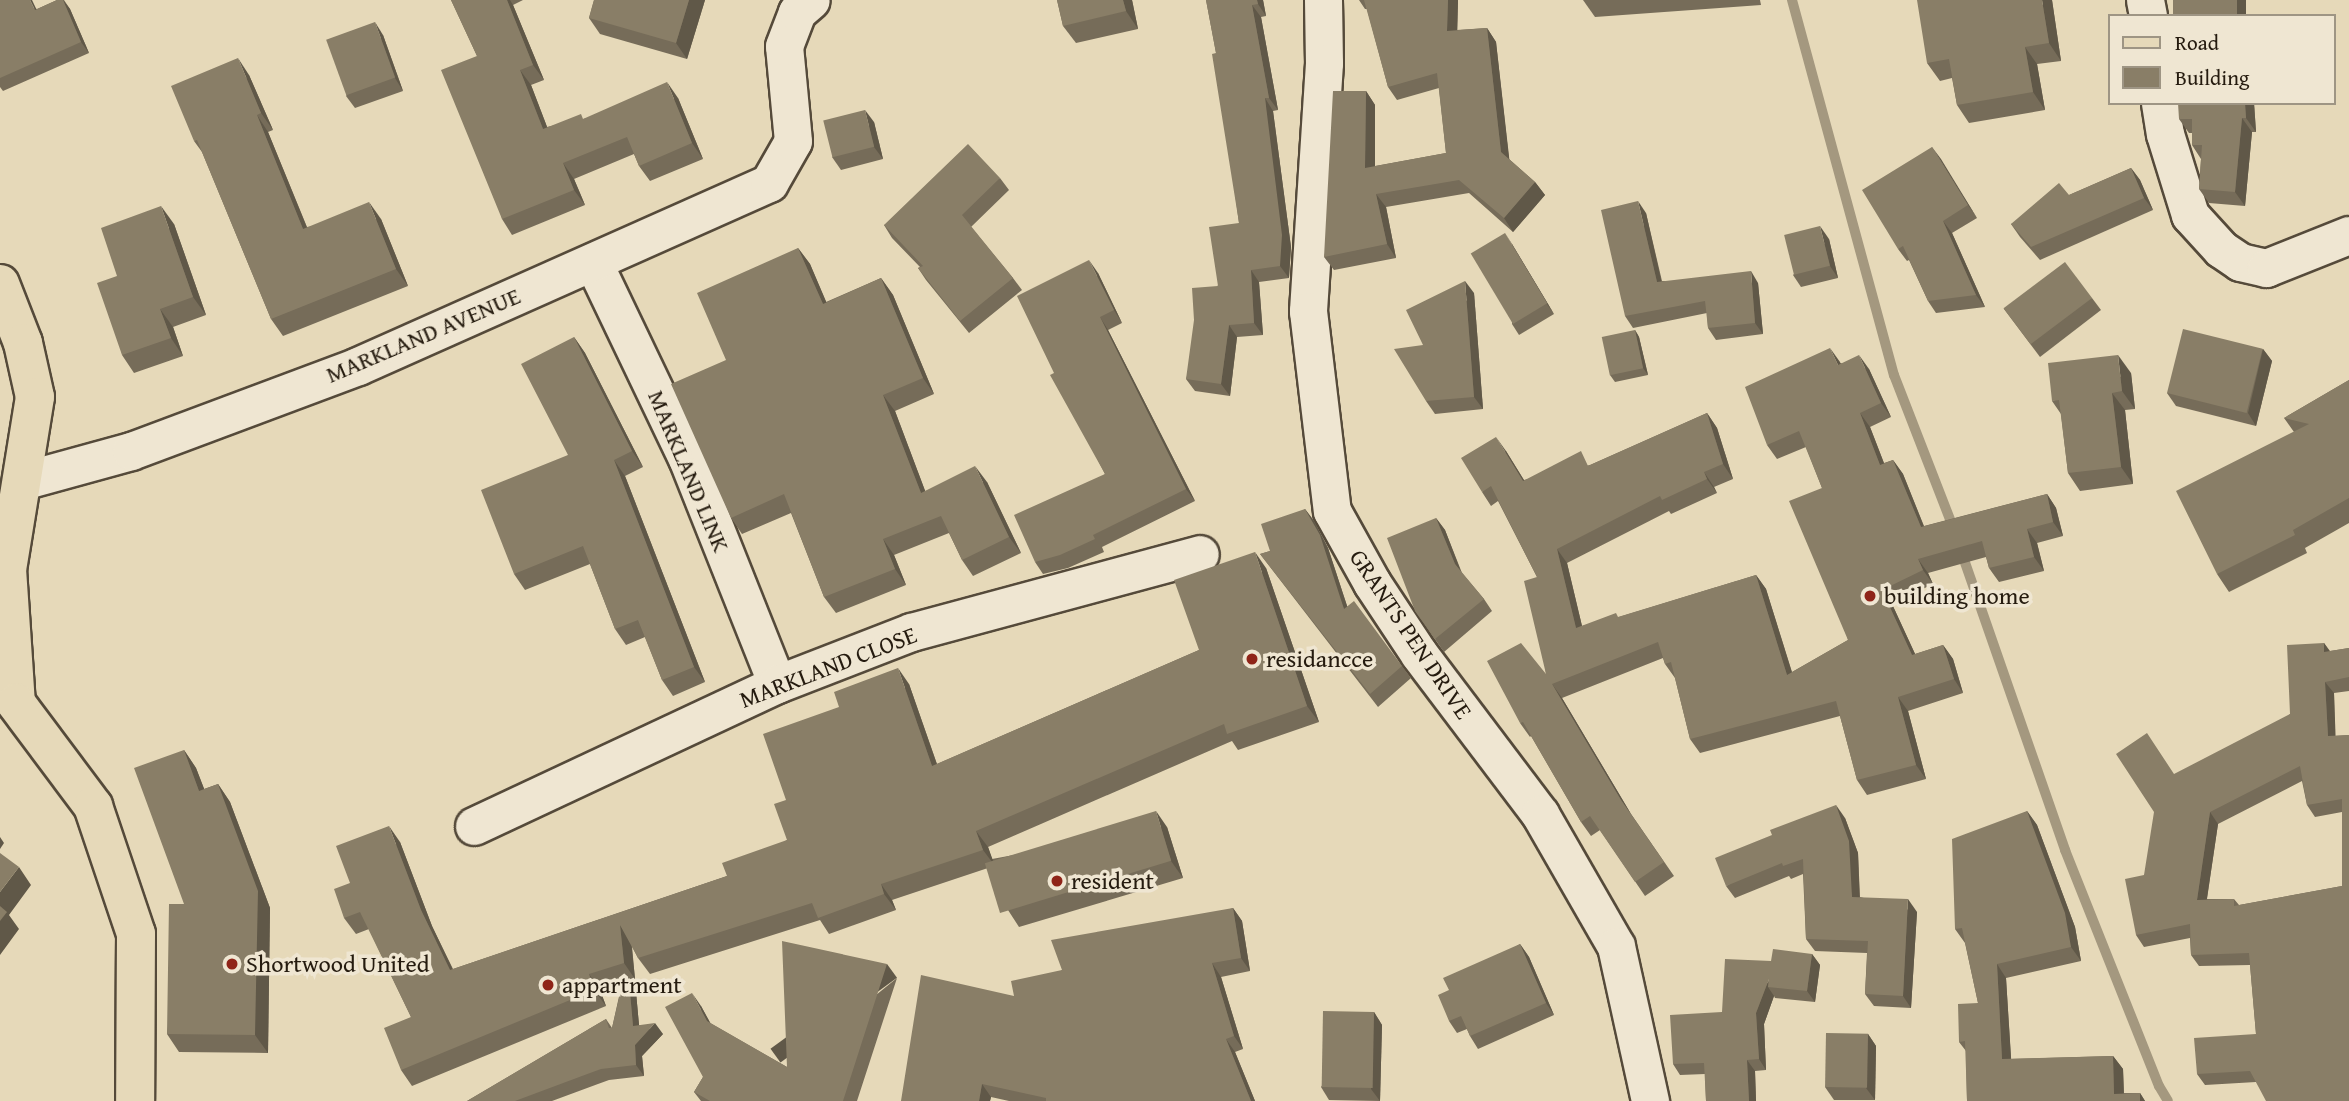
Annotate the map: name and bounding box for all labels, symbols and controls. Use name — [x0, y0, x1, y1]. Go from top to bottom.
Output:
legend — [2108, 14, 2335, 105]
text: Road — [2175, 27, 2219, 58]
text: Building — [2175, 62, 2249, 93]
street label: MARKLAND AVENUE — [322, 281, 524, 389]
street label: MARKLAND LINK — [642, 386, 736, 556]
street label: GRANTS PEN DRIVE — [1344, 544, 1478, 724]
place label: building home — [1884, 582, 2030, 610]
marker: building home — [1862, 588, 1878, 604]
street label: MARKLAND CLOSE — [735, 620, 921, 714]
place label: residancce — [1266, 645, 1373, 673]
marker: residancce — [1244, 651, 1260, 667]
place label: resident — [1071, 867, 1154, 895]
marker: resident — [1049, 873, 1065, 889]
place label: Shortwood United — [246, 950, 430, 978]
marker: Shortwood United — [224, 956, 240, 972]
place label: appartment — [562, 971, 682, 999]
marker: appartment — [540, 977, 556, 993]

